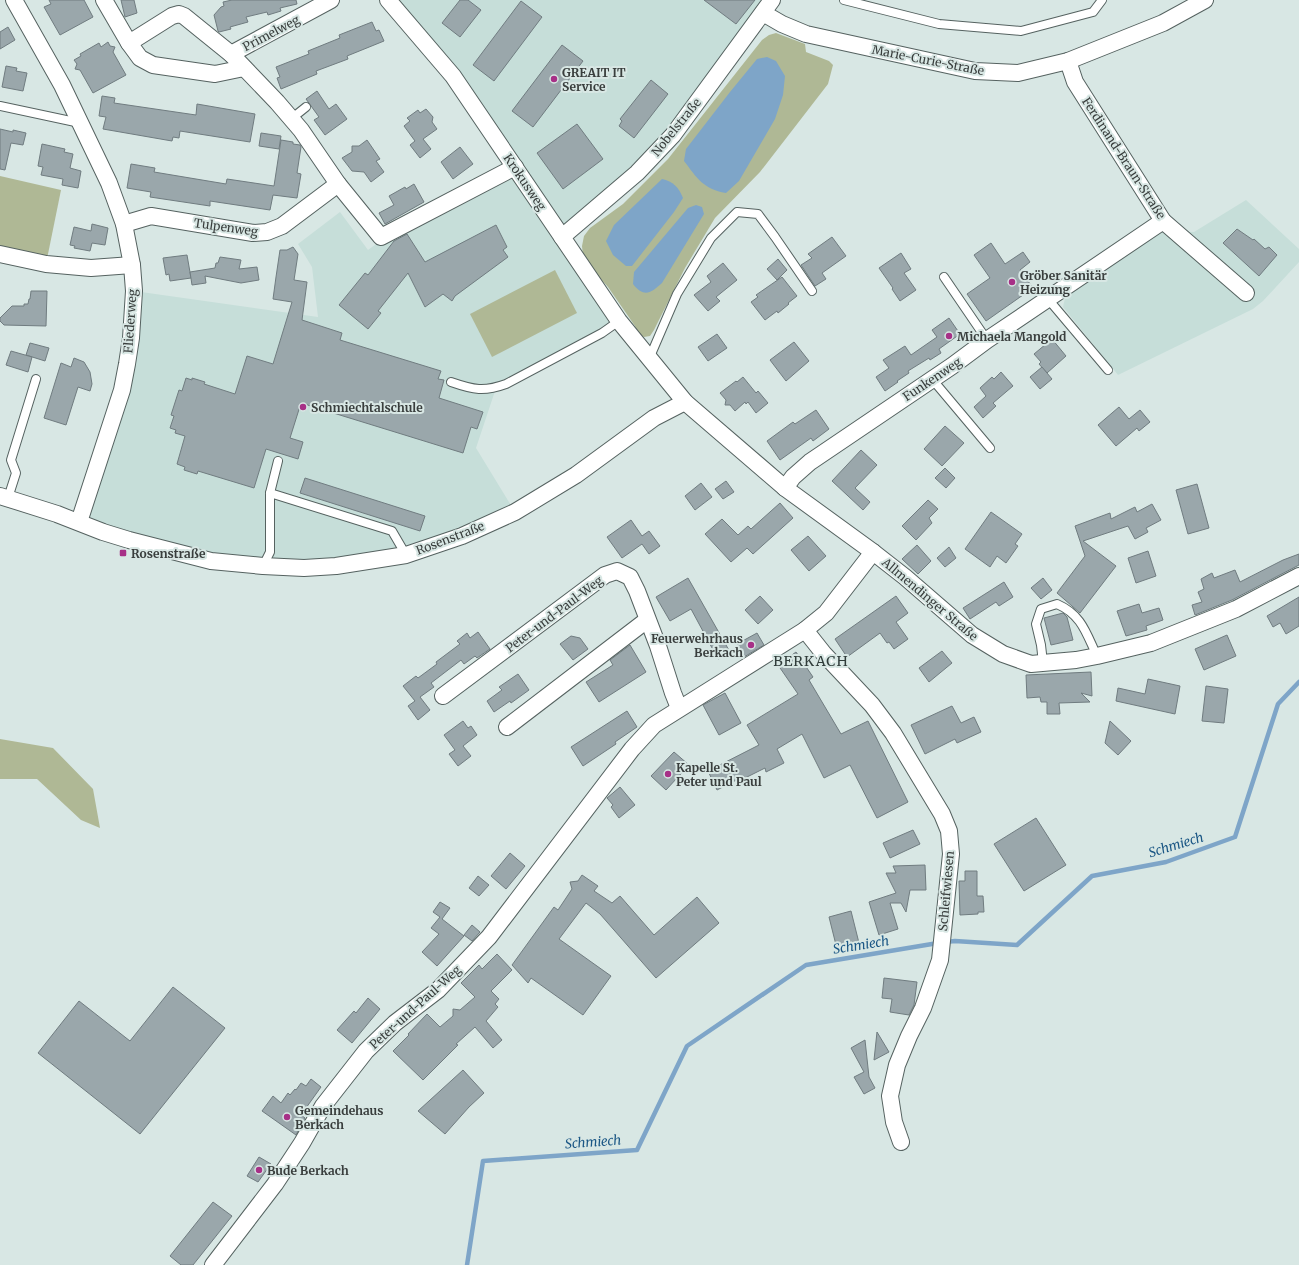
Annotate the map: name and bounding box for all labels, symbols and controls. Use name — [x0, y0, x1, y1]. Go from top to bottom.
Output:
street label: Primelweg — [240, 11, 303, 54]
street label: Marie-Curie-Straße — [871, 42, 985, 78]
place label: GREAIT IT Service — [562, 65, 626, 94]
marker: GREAIT IT Service — [549, 74, 559, 84]
street label: Ferdinand-Braun-Straße — [1079, 94, 1169, 222]
street label: Nobelstraße — [648, 95, 704, 159]
street label: Krokusweg — [501, 151, 550, 214]
street label: Tulpenweg — [193, 215, 260, 239]
place label: Gröber Sanitär Heizung — [1020, 268, 1107, 297]
marker: Gröber Sanitär Heizung — [1007, 277, 1017, 287]
street label: Fliederweg — [120, 288, 140, 354]
place label: Michaela Mangold — [957, 329, 1067, 344]
marker: Michaela Mangold — [944, 331, 954, 341]
street label: Funkenweg — [900, 353, 965, 404]
place label: Schmiechtalschule — [311, 400, 423, 415]
marker: Schmiechtalschule — [298, 402, 308, 412]
street label: Rosenstraße — [414, 518, 486, 558]
place label: Rosenstraße — [131, 546, 206, 561]
marker: Rosenstraße — [118, 548, 128, 558]
street label: Allmendinger Straße — [878, 554, 981, 643]
street label: Peter-und-Paul-Weg — [502, 572, 606, 655]
place label: Feuerwehrhaus Berkach — [651, 631, 743, 660]
marker: Feuerwehrhaus Berkach — [746, 640, 756, 650]
district label: BERKACH — [773, 652, 849, 670]
place label: Kapelle St. Peter und Paul — [676, 760, 762, 789]
marker: Kapelle St. Peter und Paul — [663, 769, 673, 779]
water label: Schmiech — [1147, 829, 1206, 861]
street label: Schleifwiesen — [935, 850, 957, 932]
water label: Schmiech — [832, 932, 890, 958]
street label: Peter-und-Paul-Weg — [366, 962, 464, 1052]
place label: Gemeindehaus Berkach — [295, 1103, 383, 1132]
marker: Gemeindehaus Berkach — [282, 1112, 292, 1122]
water label: Schmiech — [564, 1132, 622, 1152]
place label: Bude Berkach — [267, 1163, 349, 1178]
marker: Bude Berkach — [254, 1165, 264, 1175]

